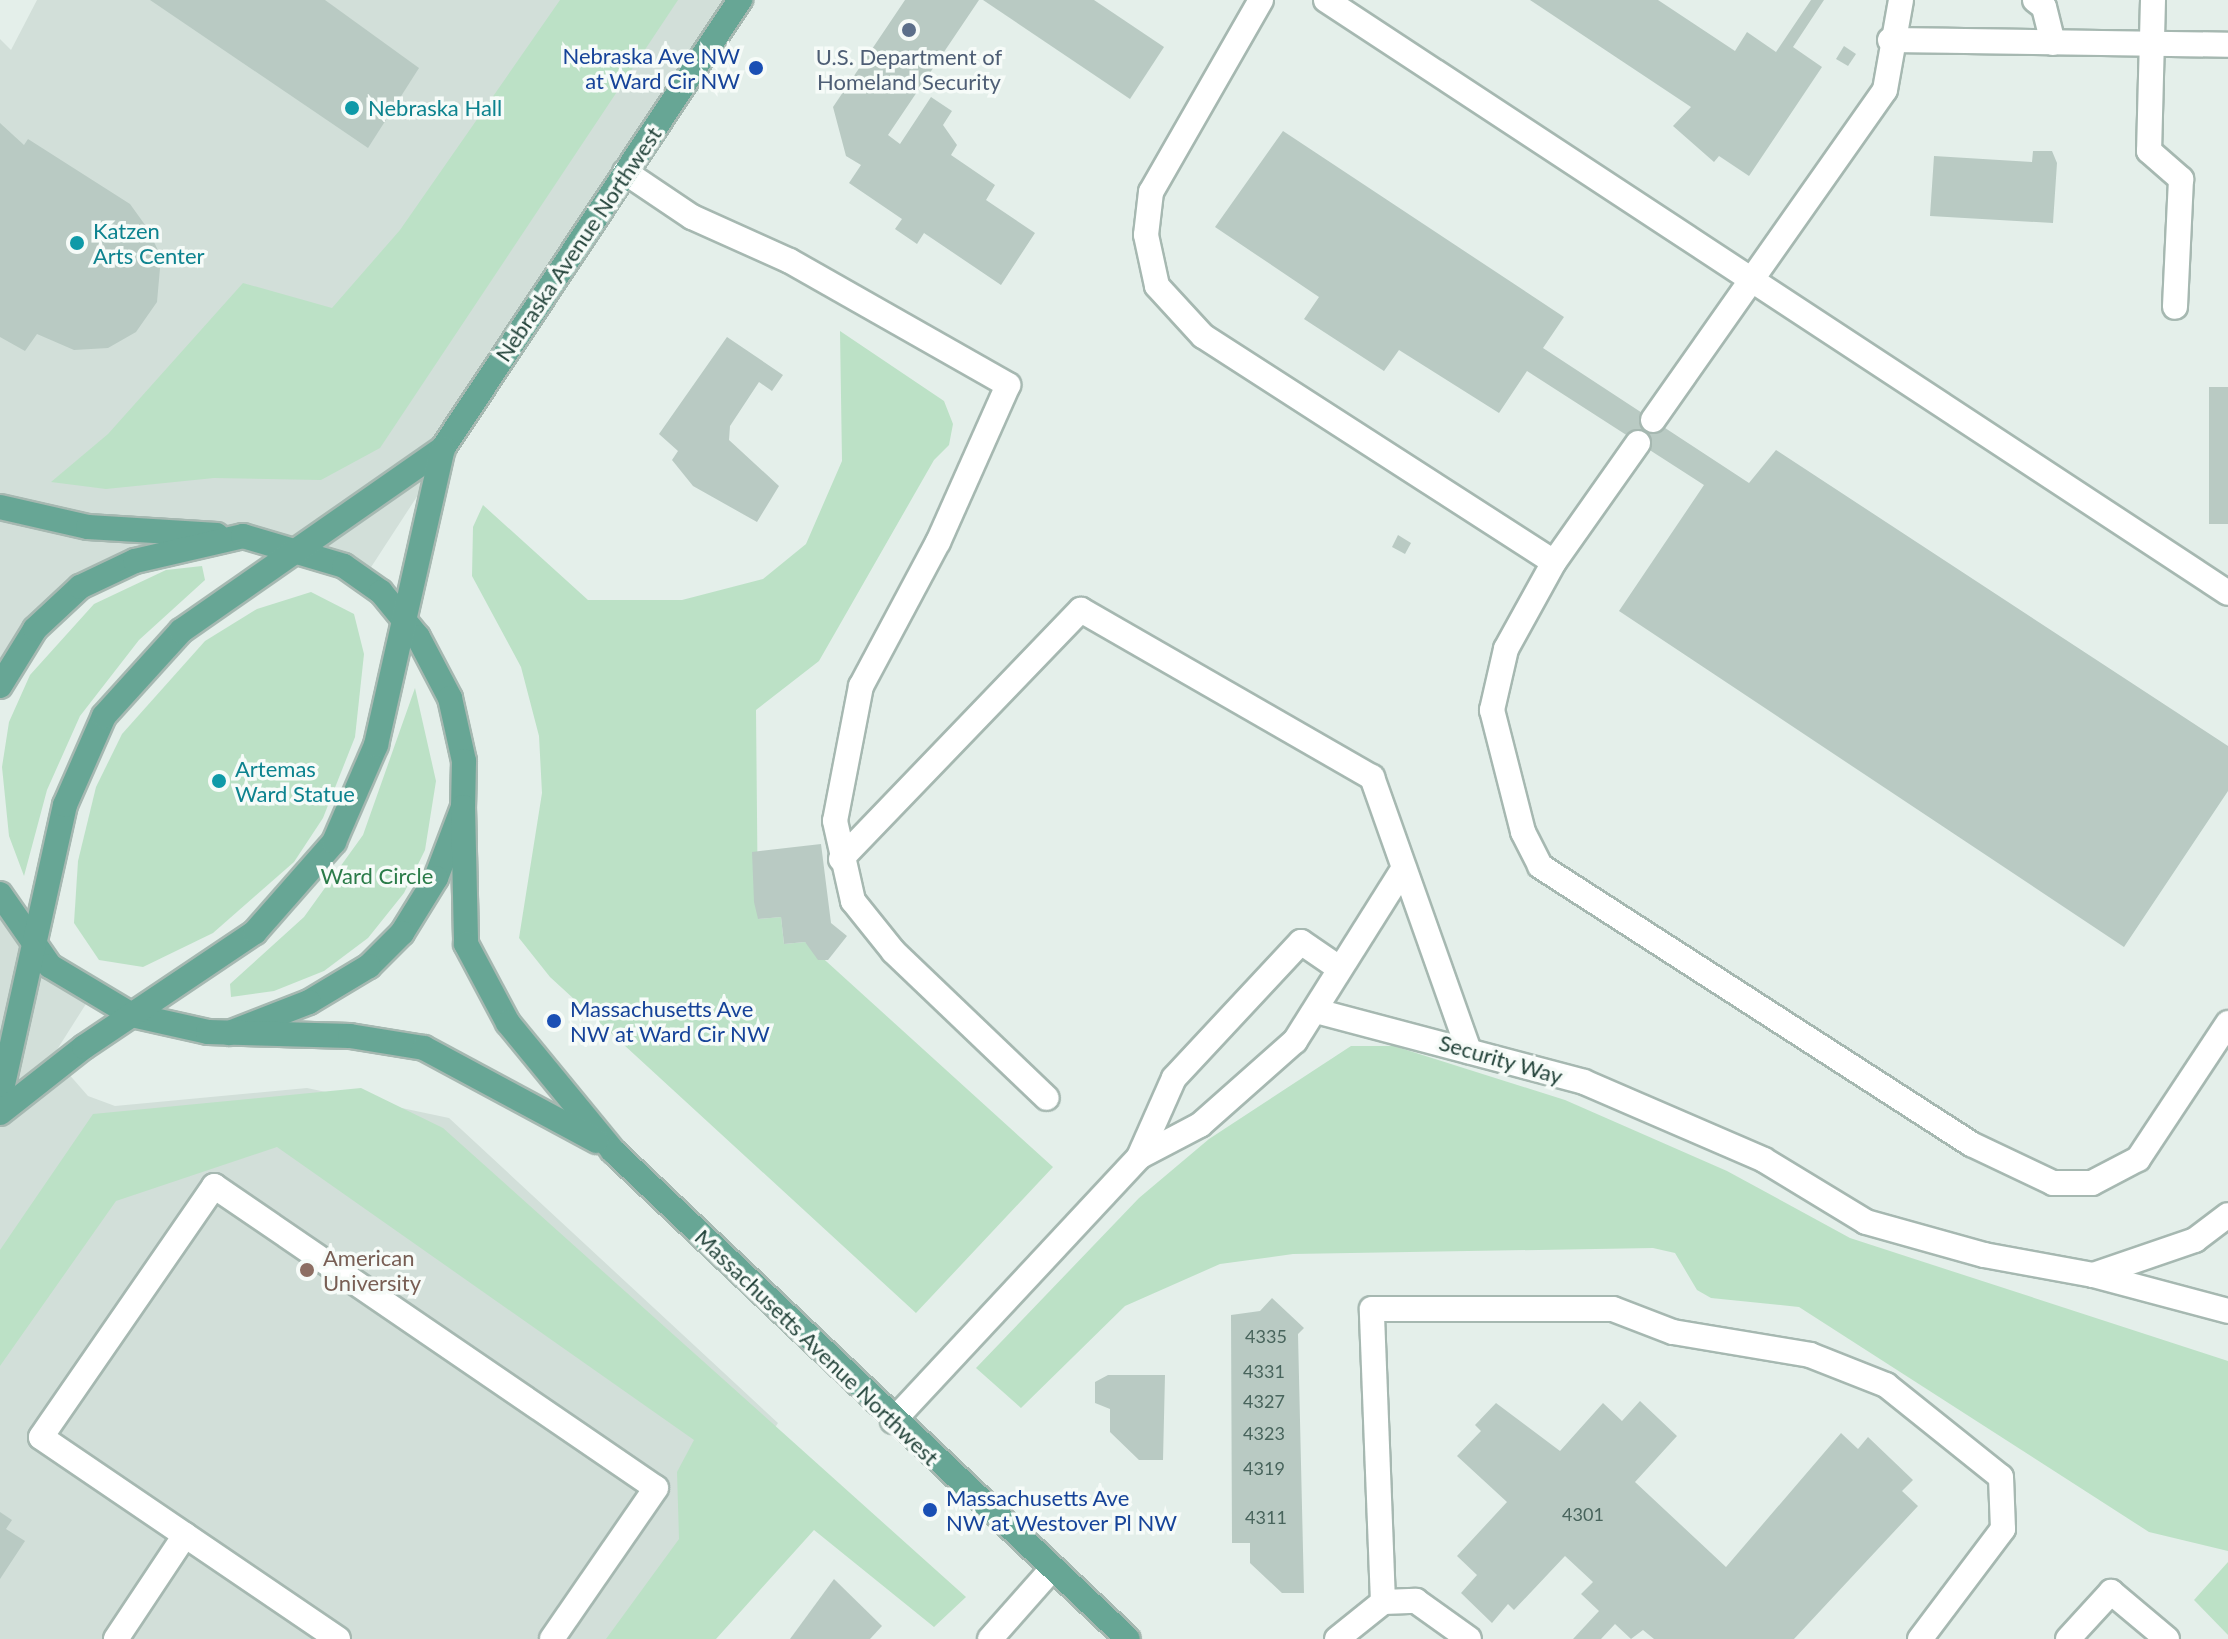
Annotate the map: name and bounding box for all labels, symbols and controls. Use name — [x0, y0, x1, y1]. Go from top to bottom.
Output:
marker: U.S. Department of Homeland Security — [900, 21, 918, 39]
place label: Nebraska Ave NW at Ward Cir NW — [562, 42, 740, 94]
place label: U.S. Department of Homeland Security — [816, 43, 1002, 94]
marker: Nebraska Ave NW at Ward Cir NW — [747, 59, 765, 77]
place label: Nebraska Hall — [368, 95, 502, 121]
marker: Nebraska Hall — [343, 99, 361, 117]
street label: Nebraska Avenue Northwest — [489, 121, 667, 367]
place label: Katzen Arts Center — [93, 217, 205, 268]
marker: Katzen Arts Center — [68, 234, 86, 252]
place label: Artemas Ward Statue — [235, 755, 355, 806]
marker: Artemas Ward Statue — [210, 772, 228, 790]
park label: Ward Circle — [321, 863, 433, 889]
place label: Massachusetts Ave NW at Ward Cir NW — [570, 995, 771, 1046]
marker: Massachusetts Ave NW at Ward Cir NW — [545, 1012, 563, 1030]
street label: Security Way — [1436, 1029, 1566, 1089]
street label: Massachusetts Avenue Northwest — [690, 1223, 944, 1471]
place label: American University — [323, 1244, 421, 1296]
marker: American University — [298, 1261, 316, 1279]
house number: 4335 — [1245, 1325, 1287, 1347]
house number: 4331 — [1243, 1360, 1285, 1382]
house number: 4327 — [1243, 1390, 1285, 1412]
house number: 4323 — [1243, 1422, 1285, 1444]
house number: 4319 — [1243, 1457, 1285, 1479]
place label: Massachusetts Ave NW at Westover Pl NW — [946, 1484, 1178, 1536]
marker: Massachusetts Ave NW at Westover Pl NW — [921, 1501, 939, 1519]
house number: 4301 — [1562, 1503, 1604, 1525]
house number: 4311 — [1245, 1506, 1287, 1528]

